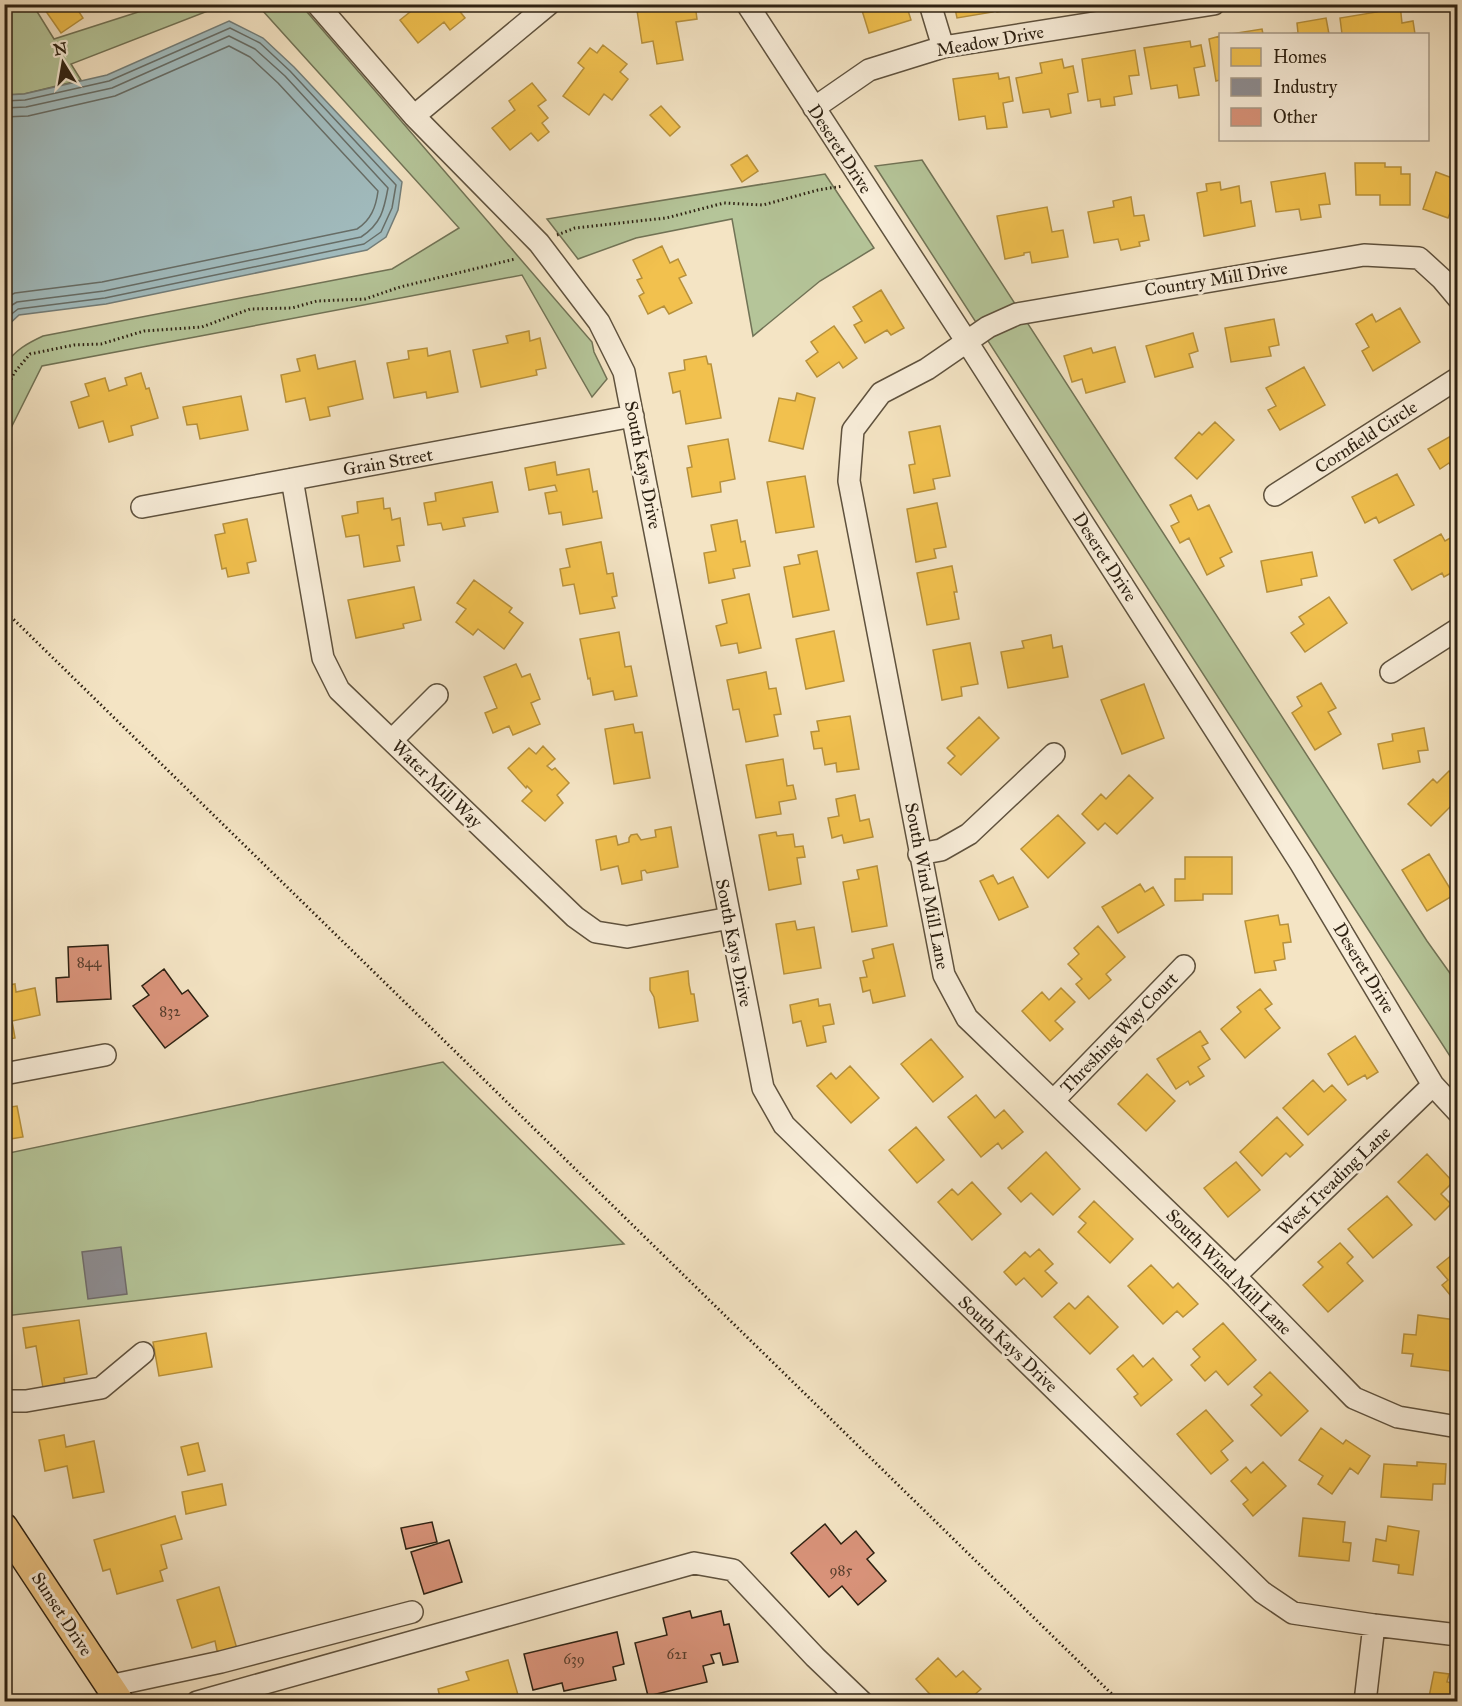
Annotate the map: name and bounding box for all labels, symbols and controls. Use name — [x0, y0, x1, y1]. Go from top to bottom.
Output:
street label: Meadow Drive — [934, 21, 1046, 61]
north arrow — [33, 33, 93, 93]
legend — [1219, 33, 1429, 141]
text: N — [52, 38, 69, 59]
text: Homes — [1273, 46, 1327, 68]
text: Industry — [1273, 76, 1338, 98]
street label: Deseret Drive — [803, 100, 877, 198]
text: Other — [1273, 106, 1318, 128]
street label: Country Mill Drive — [1143, 257, 1289, 301]
street label: Cornfield Circle — [1311, 396, 1421, 478]
street label: South Kays Drive — [620, 399, 666, 531]
street label: Grain Street — [341, 443, 435, 481]
street label: Deseret Drive — [1068, 508, 1142, 606]
street label: Water Mill Way — [387, 735, 487, 833]
street label: South Wind Mill Lane — [900, 801, 954, 971]
street label: South Kays Drive — [711, 877, 757, 1009]
street label: Deseret Drive — [1328, 919, 1400, 1017]
house number: 844 — [77, 953, 102, 971]
street label: Threshing Way Court — [1055, 967, 1184, 1099]
house number: 832 — [159, 1002, 181, 1020]
street label: West Treading Lane — [1273, 1122, 1396, 1241]
street label: South Wind Mill Lane — [1161, 1204, 1297, 1340]
street label: South Kays Drive — [954, 1291, 1062, 1397]
house number: 985 — [829, 1561, 853, 1579]
street label: Sunset Drive — [27, 1568, 97, 1660]
house number: 621 — [666, 1645, 688, 1663]
house number: 639 — [563, 1650, 585, 1668]

